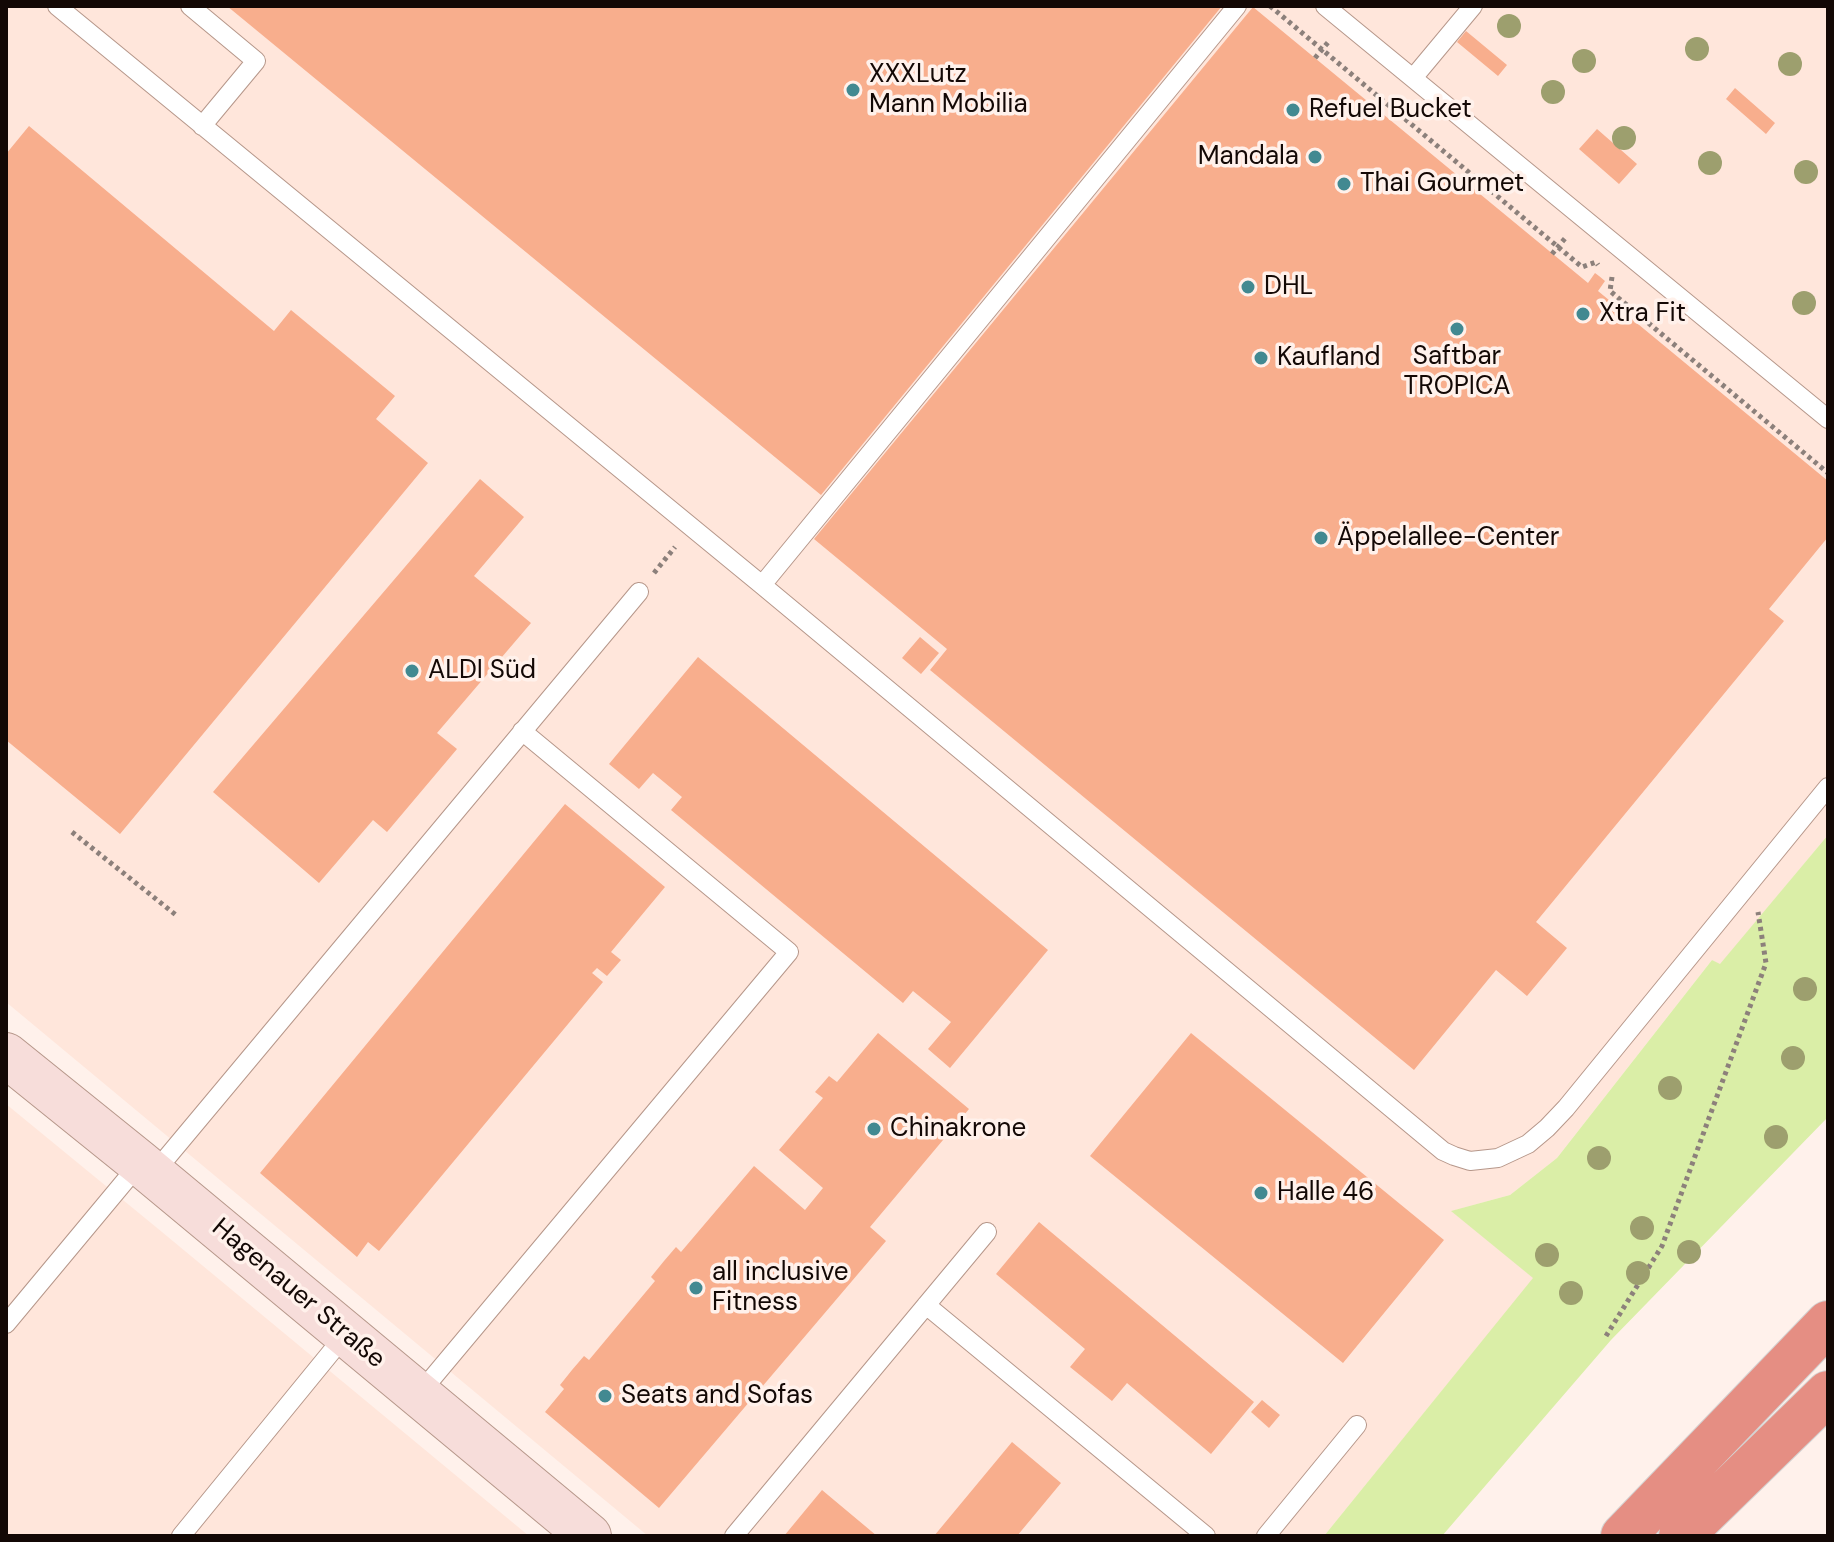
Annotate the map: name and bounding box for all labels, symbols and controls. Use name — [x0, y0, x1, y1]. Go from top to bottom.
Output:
place label: XXXLutz Mann Mobilia — [869, 59, 1028, 120]
marker: XXXLutz Mann Mobilia — [844, 81, 862, 99]
place label: Refuel Bucket — [1309, 94, 1472, 126]
marker: Refuel Bucket — [1284, 101, 1302, 119]
place label: Mandala — [1198, 141, 1299, 173]
marker: Mandala — [1306, 148, 1324, 166]
place label: Thai Gourmet — [1360, 168, 1524, 200]
marker: Thai Gourmet — [1335, 175, 1353, 193]
place label: DHL — [1264, 271, 1313, 303]
marker: DHL — [1239, 278, 1257, 296]
place label: Xtra Fit — [1599, 298, 1686, 330]
marker: Xtra Fit — [1574, 305, 1592, 323]
marker: Saftbar TROPICA — [1448, 320, 1466, 338]
place label: Saftbar TROPICA — [1404, 341, 1510, 402]
place label: Kaufland — [1277, 342, 1381, 374]
marker: Kaufland — [1252, 349, 1270, 367]
place label: Äppelallee-Center — [1337, 522, 1559, 554]
marker: Äppelallee-Center — [1312, 529, 1330, 547]
place label: ALDI Süd — [428, 655, 536, 687]
marker: ALDI Süd — [403, 662, 421, 680]
place label: Chinakrone — [890, 1113, 1026, 1145]
marker: Chinakrone — [865, 1120, 883, 1138]
place label: Halle 46 — [1277, 1177, 1374, 1209]
marker: Halle 46 — [1252, 1184, 1270, 1202]
street label: Hagenauer Straße — [205, 1212, 391, 1376]
place label: all inclusive Fitness — [712, 1257, 848, 1318]
marker: all inclusive Fitness — [687, 1279, 705, 1297]
place label: Seats and Sofas — [621, 1380, 813, 1412]
marker: Seats and Sofas — [596, 1387, 614, 1405]

